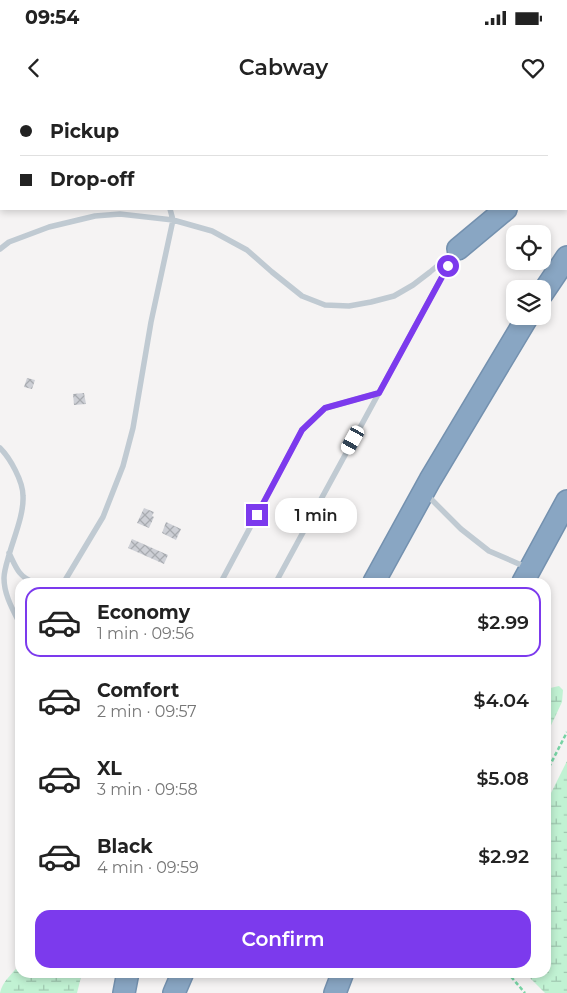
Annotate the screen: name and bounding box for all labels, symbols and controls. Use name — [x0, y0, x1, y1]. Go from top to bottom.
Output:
text: 09:54 — [25, 6, 79, 29]
icon: back — [20, 54, 48, 82]
text: Cabway — [239, 54, 328, 81]
icon: heart — [519, 54, 547, 82]
text: Pickup — [50, 120, 119, 143]
text: Drop-off — [50, 168, 134, 191]
map controls — [506, 225, 551, 325]
button: locate — [506, 225, 551, 270]
route start — [437, 255, 459, 277]
button: layers — [506, 280, 551, 325]
car — [339, 423, 366, 457]
callout: 1 min — [274, 498, 357, 532]
route end — [246, 504, 268, 526]
text: 1 min — [295, 506, 337, 525]
icon: car — [37, 600, 82, 645]
text: Economy — [97, 601, 190, 624]
text: $2.99 — [477, 611, 529, 634]
text: 1 min · 09:56 — [97, 624, 194, 643]
icon: car — [37, 678, 82, 723]
text: Comfort — [97, 679, 179, 702]
text: $4.04 — [473, 689, 529, 712]
text: 2 min · 09:57 — [97, 702, 197, 721]
icon: car — [37, 756, 82, 801]
text: XL — [97, 757, 122, 780]
text: $5.08 — [476, 767, 529, 790]
text: 3 min · 09:58 — [97, 780, 198, 799]
icon: car — [37, 834, 82, 879]
text: Black — [97, 835, 153, 858]
text: $2.92 — [478, 845, 529, 868]
text: 4 min · 09:59 — [97, 858, 199, 877]
button: Confirm — [35, 910, 531, 968]

